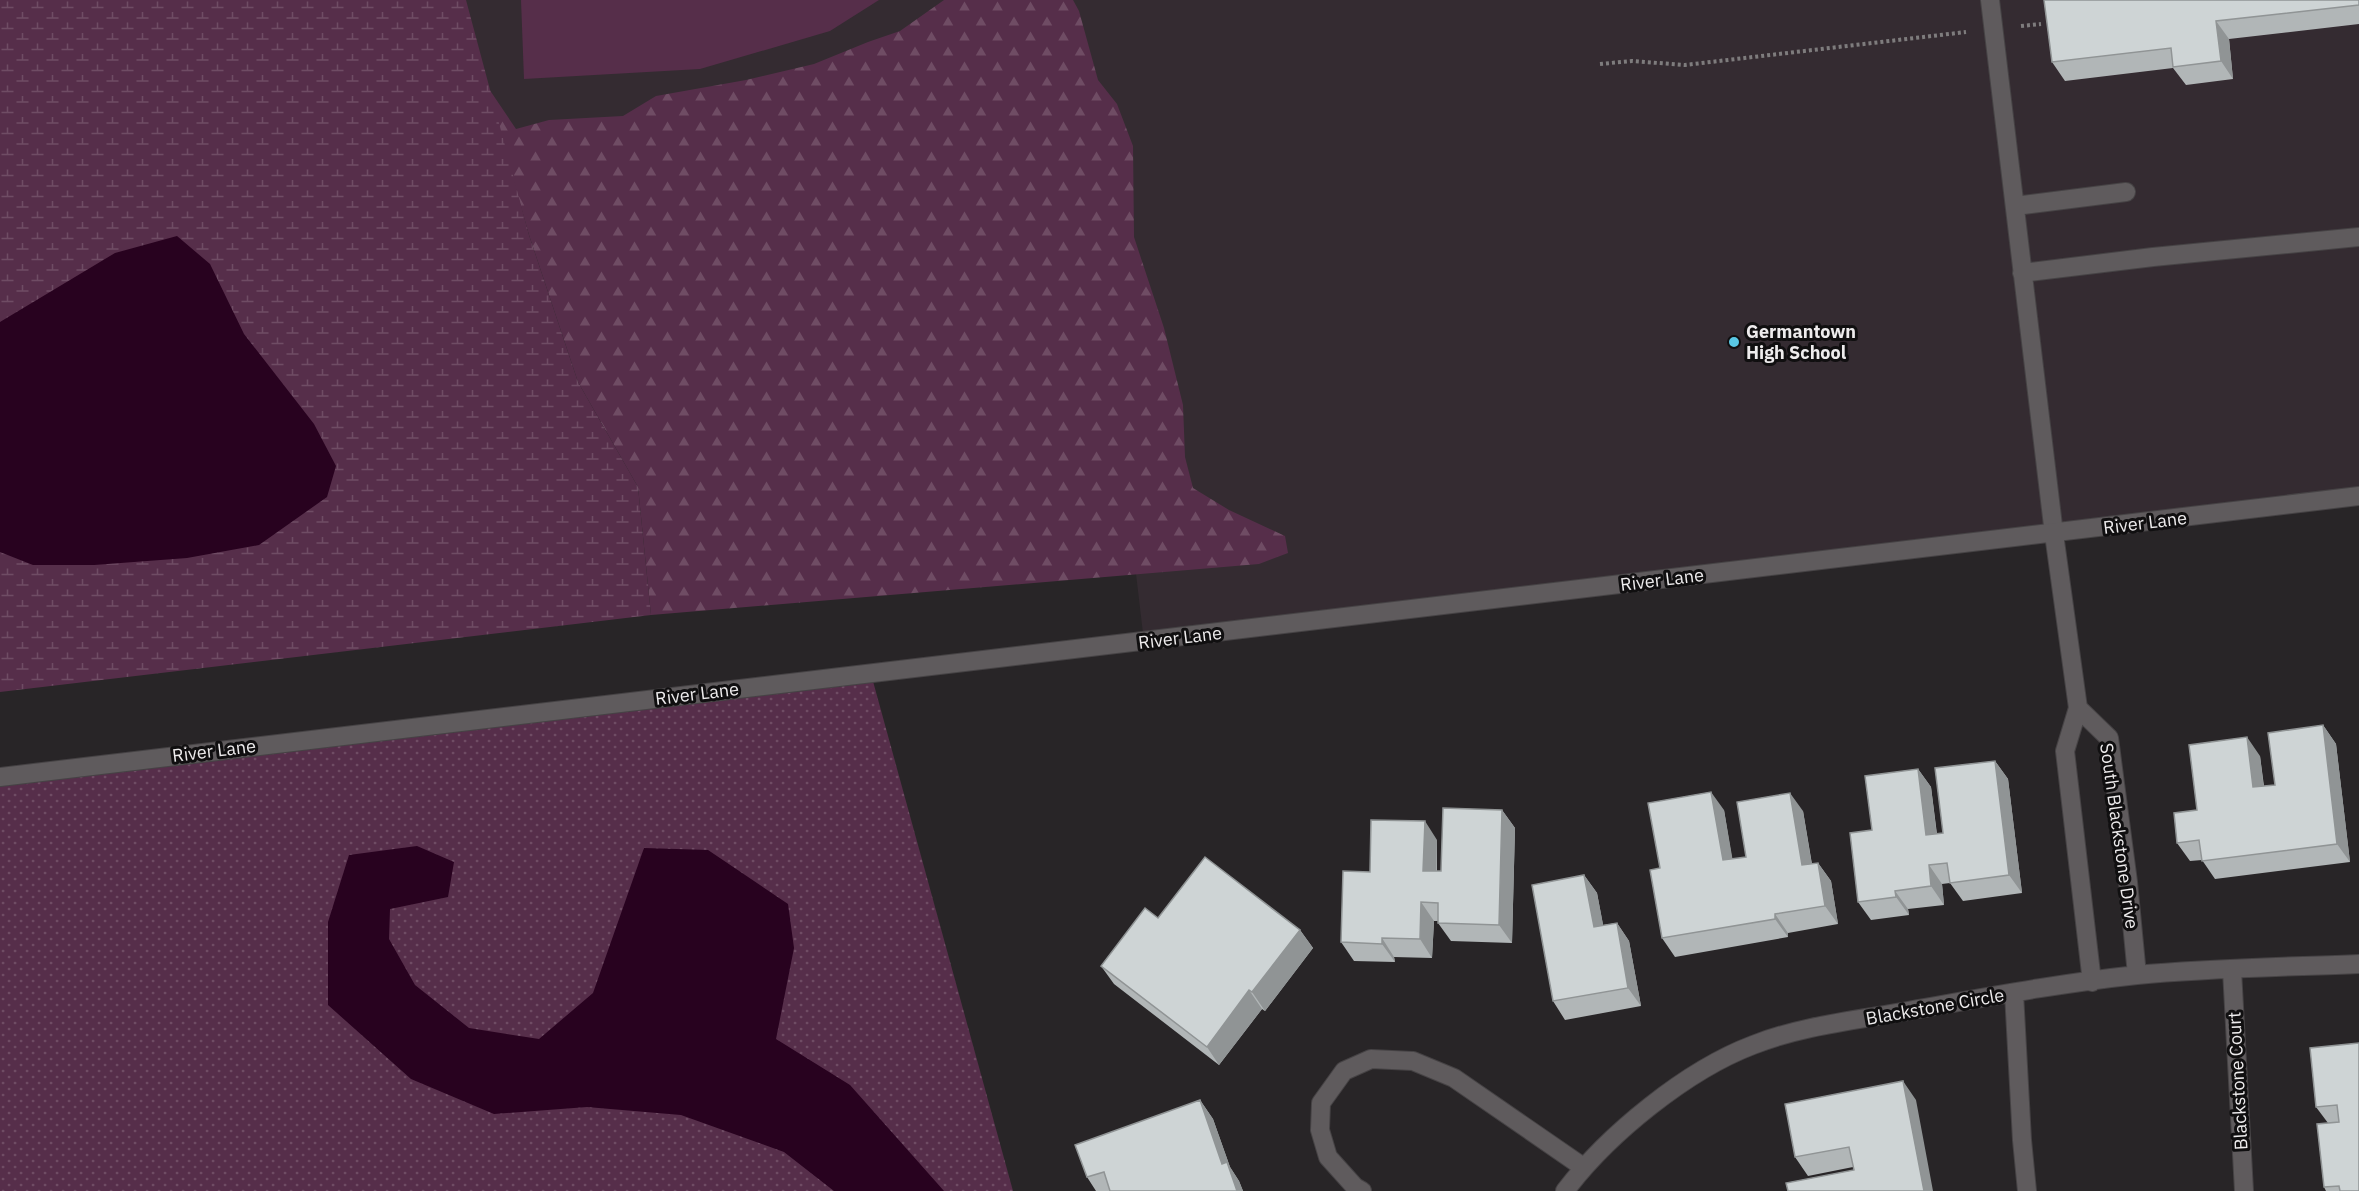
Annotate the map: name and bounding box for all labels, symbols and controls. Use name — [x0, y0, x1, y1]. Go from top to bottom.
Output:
place label: Germantown High School — [1746, 320, 1856, 364]
marker: Germantown High School — [1727, 335, 1741, 349]
street label: River Lane — [2102, 506, 2188, 539]
street label: River Lane — [1619, 563, 1705, 596]
street label: River Lane — [1137, 621, 1223, 654]
street label: River Lane — [654, 677, 740, 710]
street label: River Lane — [171, 734, 257, 767]
street label: South Blackstone Drive — [2095, 742, 2144, 930]
street label: Blackstone Circle — [1864, 983, 2006, 1030]
street label: Blackstone Court — [2222, 1011, 2253, 1151]

